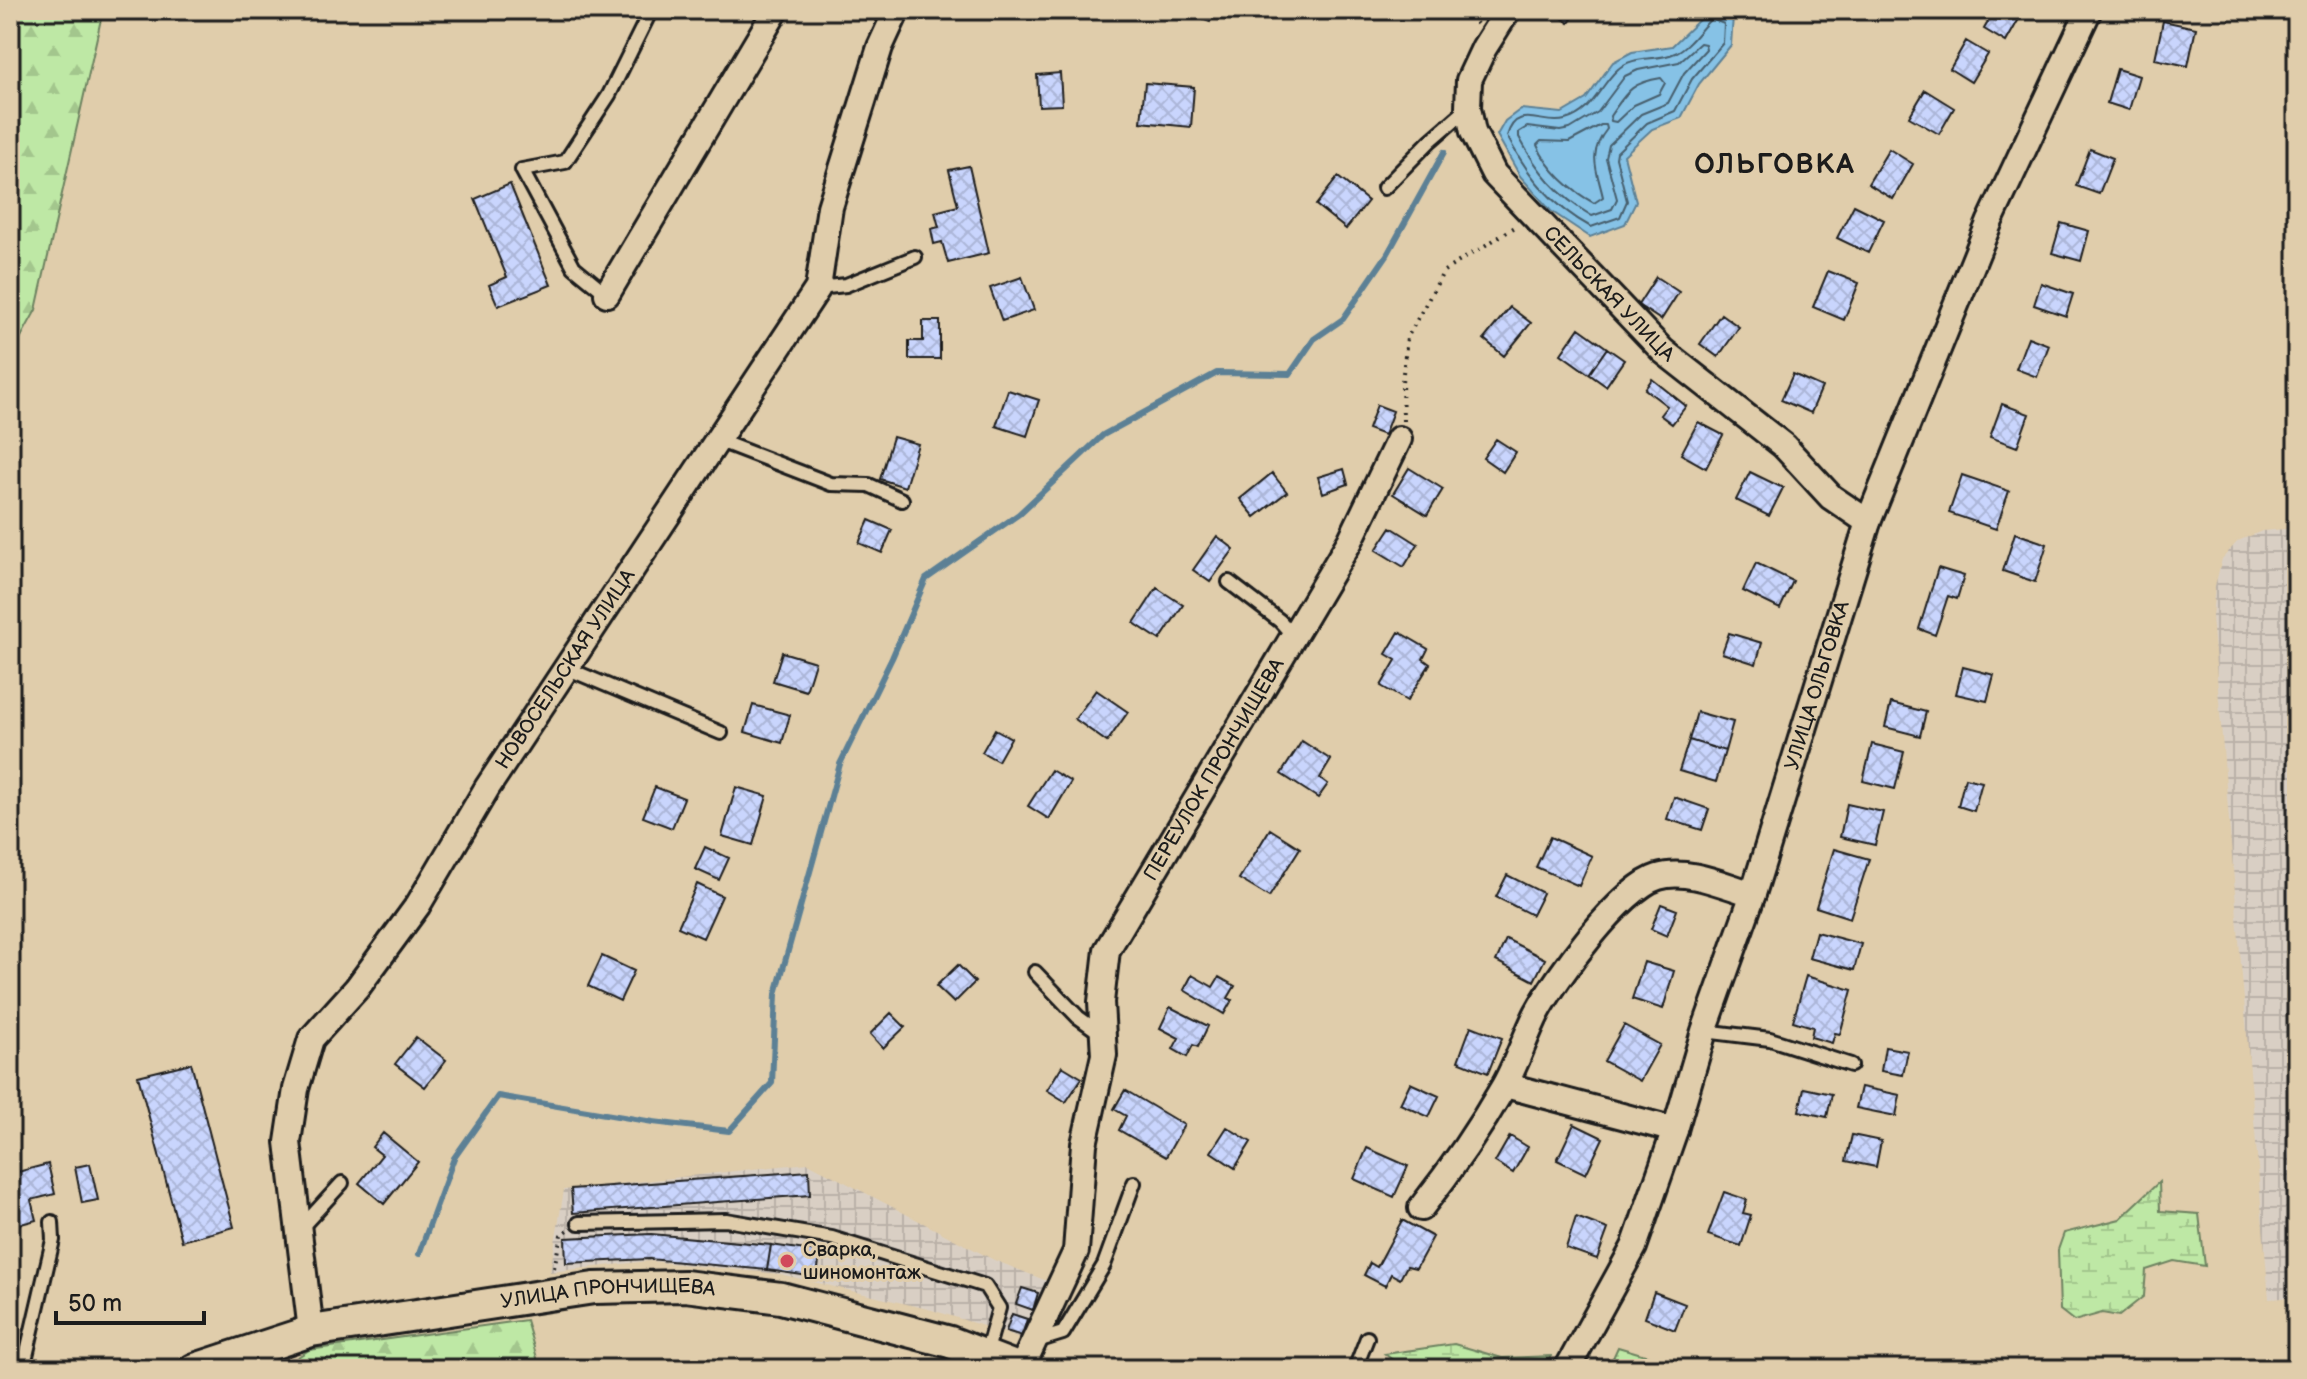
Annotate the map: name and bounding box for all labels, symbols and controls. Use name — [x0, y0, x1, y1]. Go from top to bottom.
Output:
district label: ОЛЬГОВКА — [1694, 148, 1856, 181]
street label: СЕЛЬСКАЯ УЛИЦА — [1538, 221, 1680, 368]
street label: НОВОСЕЛЬСКАЯ УЛИЦА — [491, 564, 641, 774]
street label: УЛИЦА ОЛЬГОВКА — [1780, 597, 1855, 773]
street label: ПЕРЕУЛОК ПРОНЧИЩЕВА — [1139, 653, 1290, 885]
place label: Сварка, шиномонтаж — [803, 1238, 921, 1285]
marker: Сварка, шиномонтаж — [778, 1252, 796, 1270]
street label: УЛИЦА ПРОНЧИЩЕВА — [499, 1274, 718, 1314]
scale bar — [56, 1275, 204, 1325]
text: 50 m — [68, 1289, 122, 1318]

